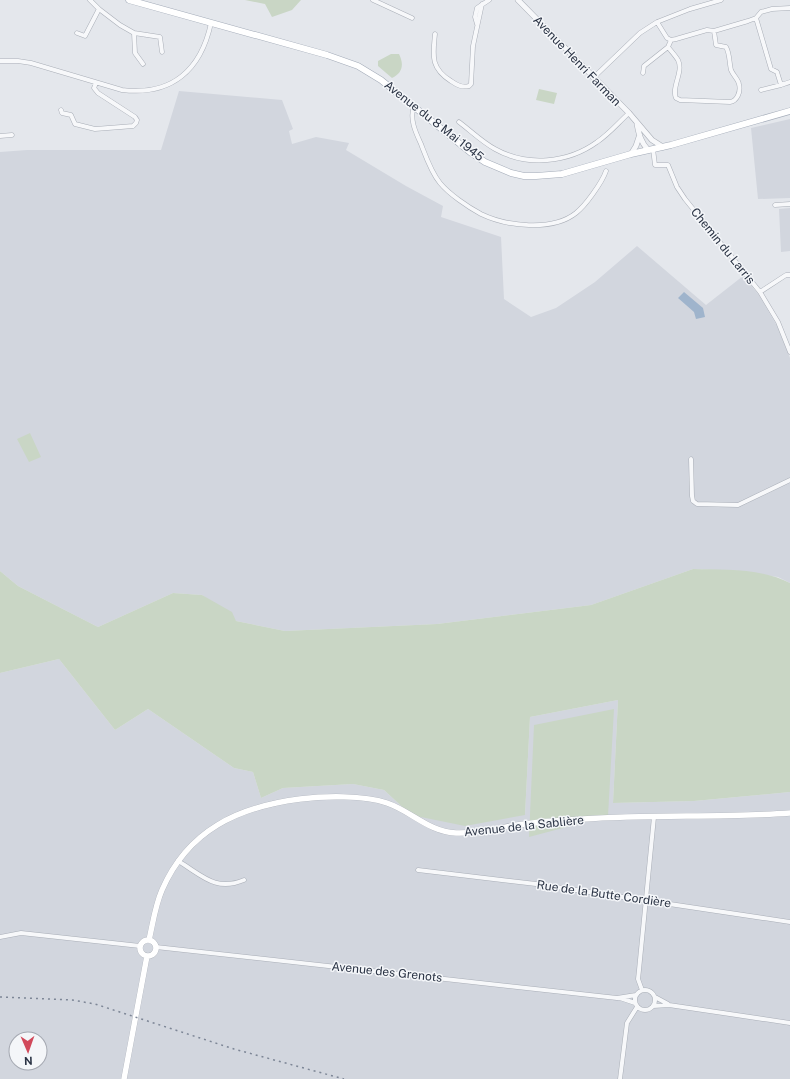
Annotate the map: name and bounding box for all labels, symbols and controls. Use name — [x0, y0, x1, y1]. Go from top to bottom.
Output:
street label: Avenue Henri Farman — [530, 13, 624, 109]
street label: Avenue du 8 Mai 1945 — [382, 78, 487, 164]
street label: Chemin du Larris — [688, 205, 758, 287]
street label: Avenue de la Sablière — [463, 813, 585, 839]
street label: Rue de la Butte Cordière — [536, 878, 672, 910]
street label: Avenue des Grenots — [331, 959, 443, 985]
north arrow — [8, 1031, 48, 1071]
text: N — [24, 1055, 33, 1067]

